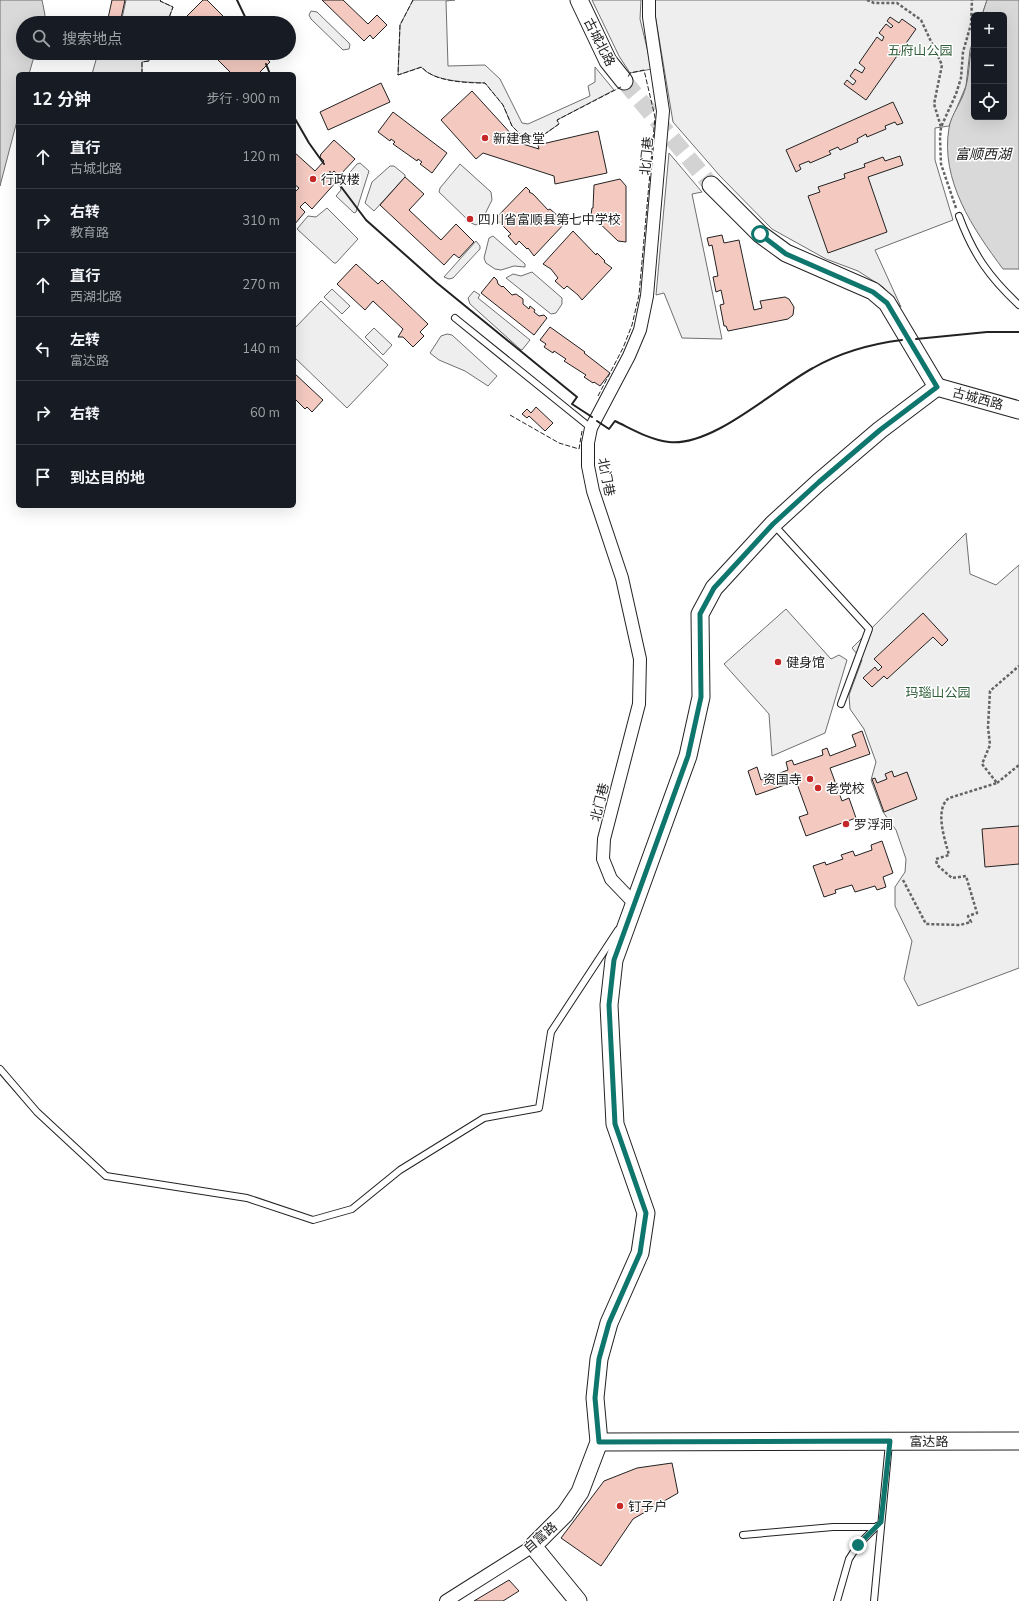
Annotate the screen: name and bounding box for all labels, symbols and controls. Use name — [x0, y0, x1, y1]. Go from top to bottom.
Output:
map controls — [971, 12, 1007, 120]
button: + — [971, 12, 1007, 48]
street label: 古城北路 — [579, 15, 619, 70]
search box — [16, 16, 296, 60]
icon: search — [30, 27, 52, 49]
text: 搜索地点 — [62, 29, 122, 49]
park label: 五府山公园 — [887, 42, 953, 60]
button: − — [971, 48, 1007, 84]
button: locate — [971, 84, 1007, 120]
text: 12 分钟 — [32, 88, 91, 111]
text: 步行 · 900 m — [206, 90, 280, 108]
place label: 新建食堂 — [493, 130, 545, 148]
marker: 新建食堂 — [480, 133, 490, 143]
street label: 北门巷 — [636, 136, 658, 176]
text: 直行 — [70, 138, 100, 158]
water label: 富顺西湖 — [955, 145, 1013, 164]
icon: ahead — [32, 146, 54, 168]
text: 120 m — [242, 148, 280, 166]
text: 古城北路 — [70, 160, 122, 178]
place label: 行政楼 — [321, 171, 360, 189]
marker: 行政楼 — [308, 174, 318, 184]
text: 右转 — [70, 202, 100, 222]
icon: right — [32, 210, 54, 232]
place label: 四川省富顺县第七中学校 — [478, 211, 621, 229]
text: 310 m — [242, 212, 280, 230]
marker: 四川省富顺县第七中学校 — [465, 214, 475, 224]
text: 教育路 — [70, 224, 109, 242]
route start — [751, 225, 769, 243]
text: 直行 — [70, 266, 100, 286]
icon: ahead — [32, 274, 54, 296]
text: 270 m — [242, 276, 280, 294]
text: 西湖北路 — [70, 288, 122, 306]
text: 左转 — [70, 330, 100, 350]
icon: left — [32, 338, 54, 360]
text: 140 m — [242, 340, 280, 358]
text: 富达路 — [70, 352, 109, 370]
street label: 古城西路 — [950, 384, 1005, 414]
icon: right — [32, 402, 54, 424]
text: 右转 — [70, 404, 100, 424]
text: 60 m — [250, 404, 280, 422]
street label: 北门巷 — [593, 456, 619, 498]
icon: arrive — [32, 466, 54, 488]
text: 到达目的地 — [70, 468, 145, 488]
place label: 健身馆 — [786, 654, 825, 672]
marker: 健身馆 — [773, 657, 783, 667]
park label: 玛瑙山公园 — [905, 684, 971, 702]
place label: 资国寺 — [763, 771, 802, 789]
marker: 资国寺 — [805, 774, 815, 784]
place label: 老党校 — [826, 780, 865, 798]
street label: 北门巷 — [587, 781, 613, 823]
marker: 老党校 — [813, 783, 823, 793]
place label: 罗浮洞 — [854, 816, 893, 834]
marker: 罗浮洞 — [841, 819, 851, 829]
street label: 富达路 — [909, 1433, 949, 1451]
place label: 钉子户 — [628, 1498, 667, 1516]
marker: 钉子户 — [615, 1501, 625, 1511]
street label: 自富路 — [520, 1518, 561, 1557]
route end — [849, 1536, 867, 1554]

